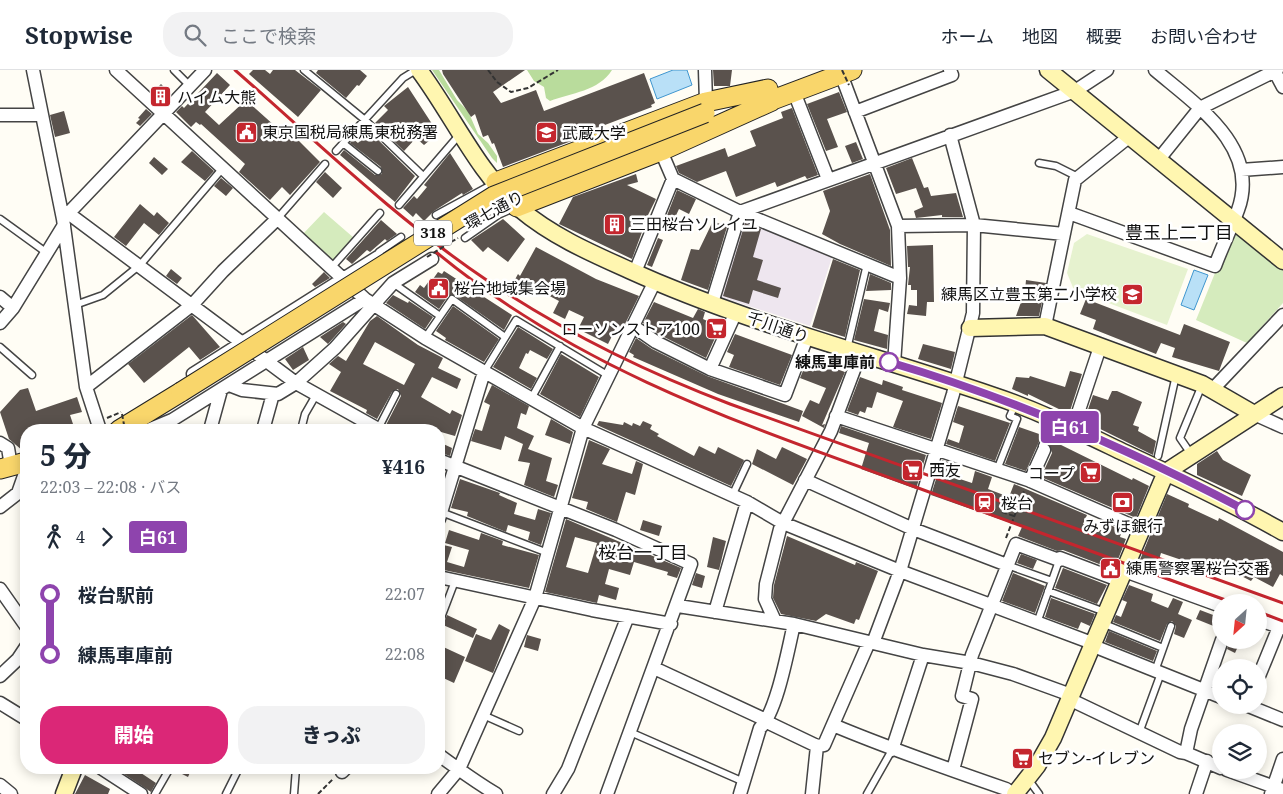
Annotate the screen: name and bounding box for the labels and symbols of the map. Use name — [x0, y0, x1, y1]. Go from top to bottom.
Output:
building icon: ハイム大熊 — [149, 85, 173, 109]
place label: ハイム大熊 — [177, 86, 256, 108]
public building icon: 東京国税局練馬東税務署 — [234, 120, 258, 144]
place label: 東京国税局練馬東税務署 — [262, 121, 438, 143]
school or university icon: 武蔵大学 — [534, 121, 558, 145]
place label: 武蔵大学 — [562, 122, 626, 144]
street label: 環七通り — [461, 185, 527, 235]
building icon: 三田桜台ソレイユ — [602, 212, 626, 236]
place label: 三田桜台ソレイユ — [630, 213, 758, 235]
road number: 318 — [414, 220, 452, 246]
district label: 豊玉上二丁目 — [1125, 220, 1233, 244]
public building icon: 桜台地域集会場 — [426, 276, 450, 300]
place label: 桜台地域集会場 — [454, 277, 566, 299]
school or university icon: 練馬区立豊玉第二小学校 — [1121, 282, 1145, 306]
place label: 練馬区立豊玉第二小学校 — [941, 283, 1117, 305]
street label: 千川通り — [744, 306, 812, 348]
supermarket icon: ローソンストア100 — [704, 317, 728, 341]
place label: ローソンストア100 — [561, 318, 700, 340]
place label: 練馬車庫前 — [795, 351, 875, 373]
marker: 練馬車庫前 — [879, 352, 899, 372]
line badge: 白61 — [1041, 411, 1099, 443]
supermarket icon: 西友 — [901, 458, 925, 482]
place label: 西友 — [929, 459, 961, 481]
supermarket icon: コープ — [1079, 461, 1103, 485]
place label: コープ — [1028, 462, 1075, 484]
bank icon: みずほ銀行 — [1111, 490, 1135, 514]
station icon: 桜台 — [973, 491, 997, 515]
place label: 桜台 — [1001, 492, 1033, 514]
unlabelled marker — [1235, 500, 1255, 520]
place label: みずほ銀行 — [1083, 515, 1163, 537]
district label: 桜台一丁目 — [598, 540, 688, 564]
public building icon: 練馬警察署桜台交番 — [1098, 556, 1122, 580]
place label: 練馬警察署桜台交番 — [1126, 557, 1270, 579]
north arrow — [1212, 594, 1268, 649]
supermarket icon: セブン-イレブン — [1010, 746, 1034, 770]
place label: セブン-イレブン — [1038, 747, 1155, 769]

